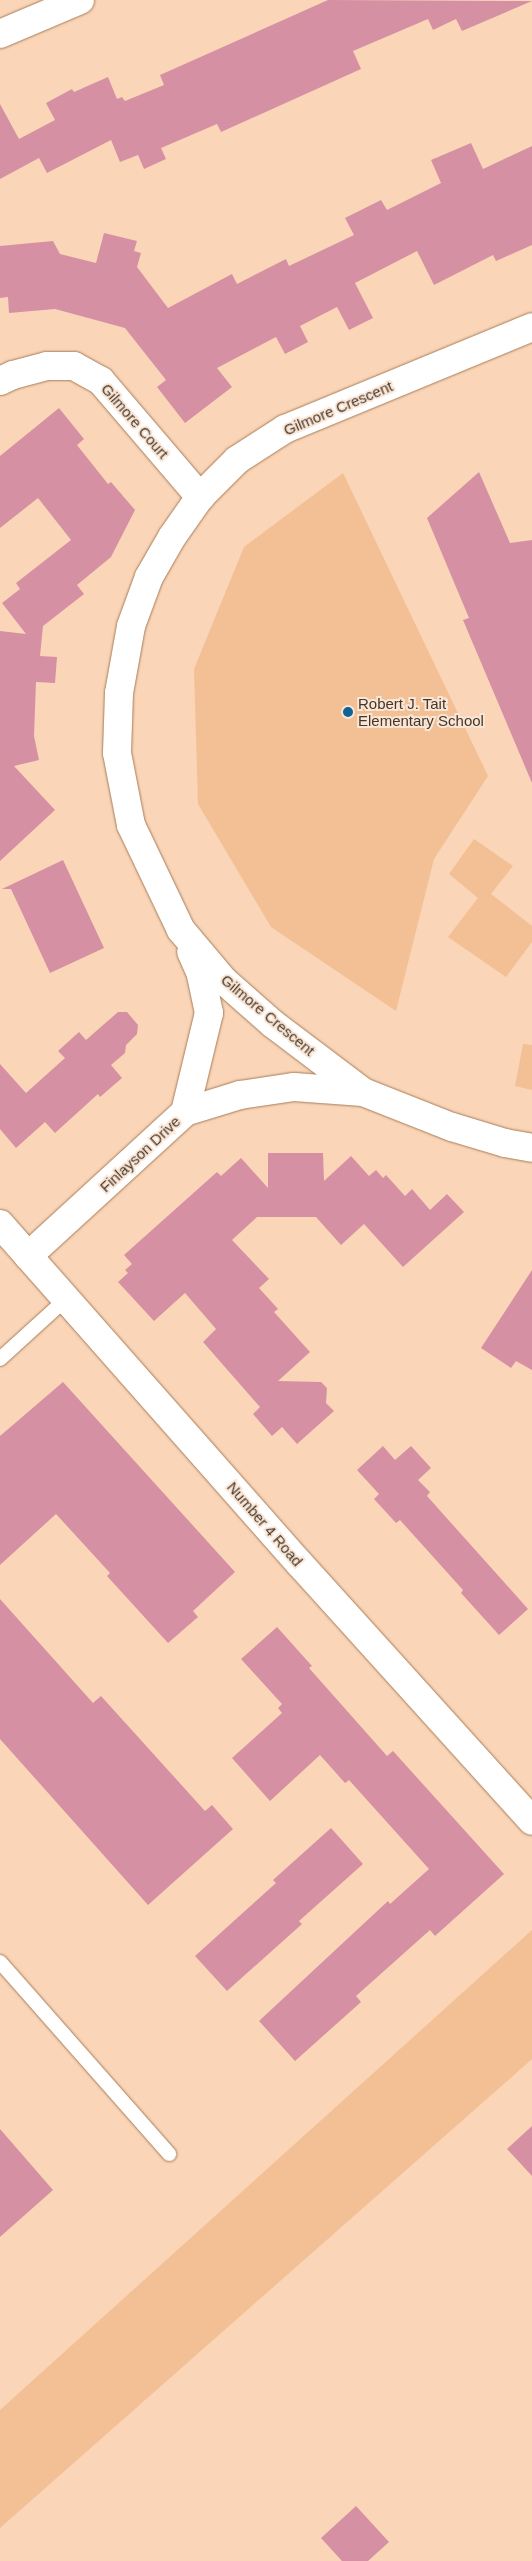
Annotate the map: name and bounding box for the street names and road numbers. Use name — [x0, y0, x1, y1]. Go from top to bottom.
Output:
street label: Gilmore Crescent — [281, 377, 395, 439]
street label: Gilmore Court — [98, 380, 172, 462]
street label: Gilmore Crescent — [218, 971, 318, 1059]
street label: Finlayson Drive — [96, 1112, 184, 1196]
street label: Number 4 Road — [223, 1478, 307, 1570]

